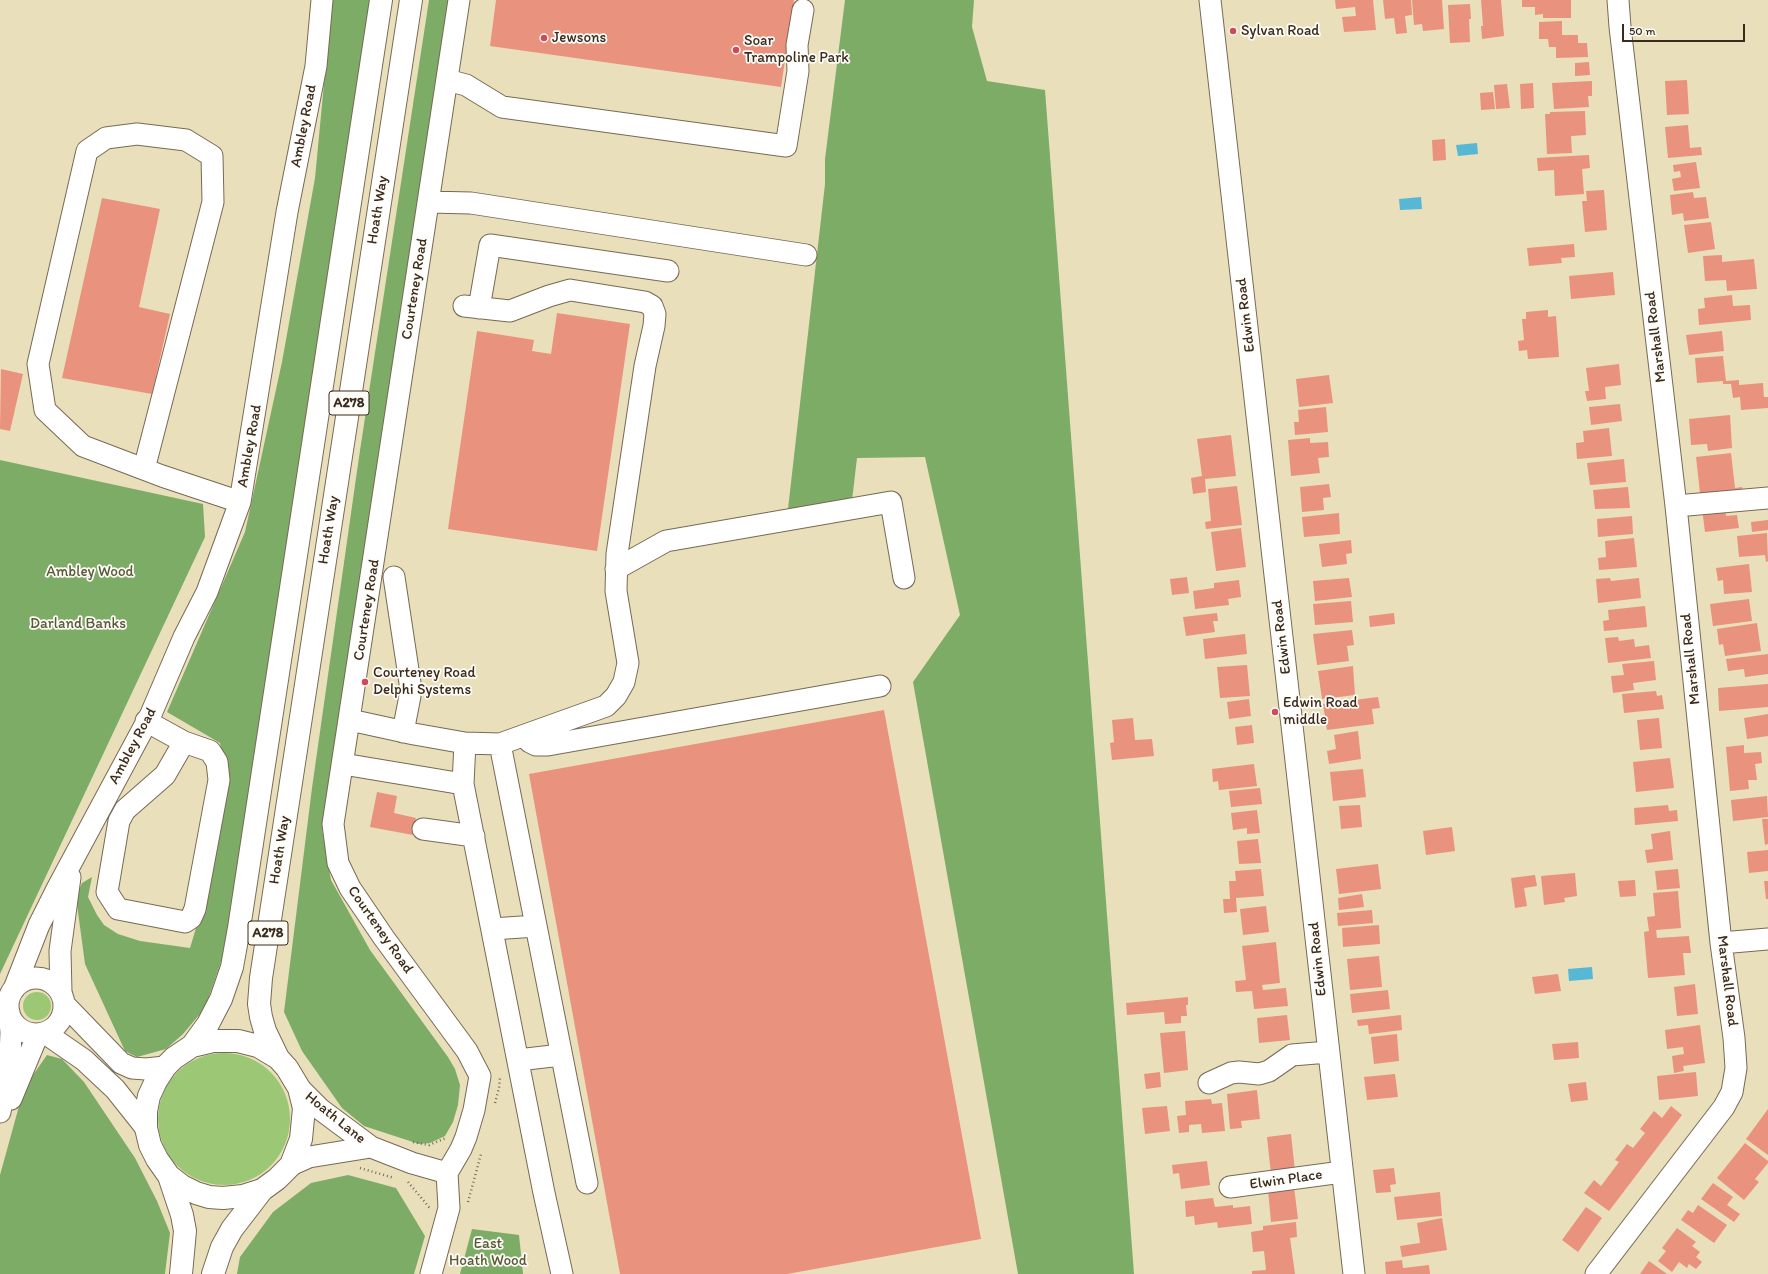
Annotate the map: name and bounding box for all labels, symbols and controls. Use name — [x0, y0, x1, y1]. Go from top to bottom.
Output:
scale bar — [1624, 16, 1747, 42]
place label: Sylvan Road — [1241, 22, 1320, 40]
text: 50 m — [1629, 24, 1655, 38]
marker: Sylvan Road — [1228, 26, 1238, 36]
place label: Jewsons — [552, 29, 606, 47]
place label: Soar Trampoline Park — [744, 32, 849, 67]
marker: Jewsons — [539, 33, 549, 43]
marker: Soar Trampoline Park — [731, 45, 741, 55]
street label: Ambley Road — [287, 83, 321, 169]
street label: Hoath Way — [364, 174, 392, 246]
street label: Courteney Road — [398, 237, 432, 341]
street label: Edwin Road — [1233, 277, 1259, 353]
street label: Marshall Road — [1641, 290, 1671, 384]
road number: A278 — [329, 391, 369, 415]
street label: Ambley Road — [234, 403, 266, 489]
street label: Hoath Way — [315, 494, 343, 566]
street label: Courteney Road — [350, 558, 384, 662]
park label: Ambley Wood — [46, 563, 134, 581]
street label: Edwin Road — [1269, 599, 1295, 675]
street label: Marshall Road — [1677, 612, 1705, 706]
park label: Darland Banks — [30, 615, 126, 633]
place label: Courteney Road Delphi Systems — [373, 664, 476, 699]
marker: Courteney Road Delphi Systems — [360, 677, 370, 687]
place label: Edwin Road middle — [1283, 694, 1358, 729]
street label: Ambley Road — [105, 705, 161, 787]
marker: Edwin Road middle — [1270, 707, 1280, 717]
street label: Hoath Way — [266, 814, 294, 886]
street label: Courteney Road — [343, 883, 417, 977]
road number: A278 — [248, 921, 288, 945]
street label: Edwin Road — [1305, 921, 1331, 997]
street label: Marshall Road — [1712, 934, 1742, 1028]
street label: Hoath Lane — [301, 1088, 369, 1148]
street label: Elwin Place — [1249, 1166, 1323, 1194]
park label: East Hoath Wood — [449, 1235, 527, 1270]

